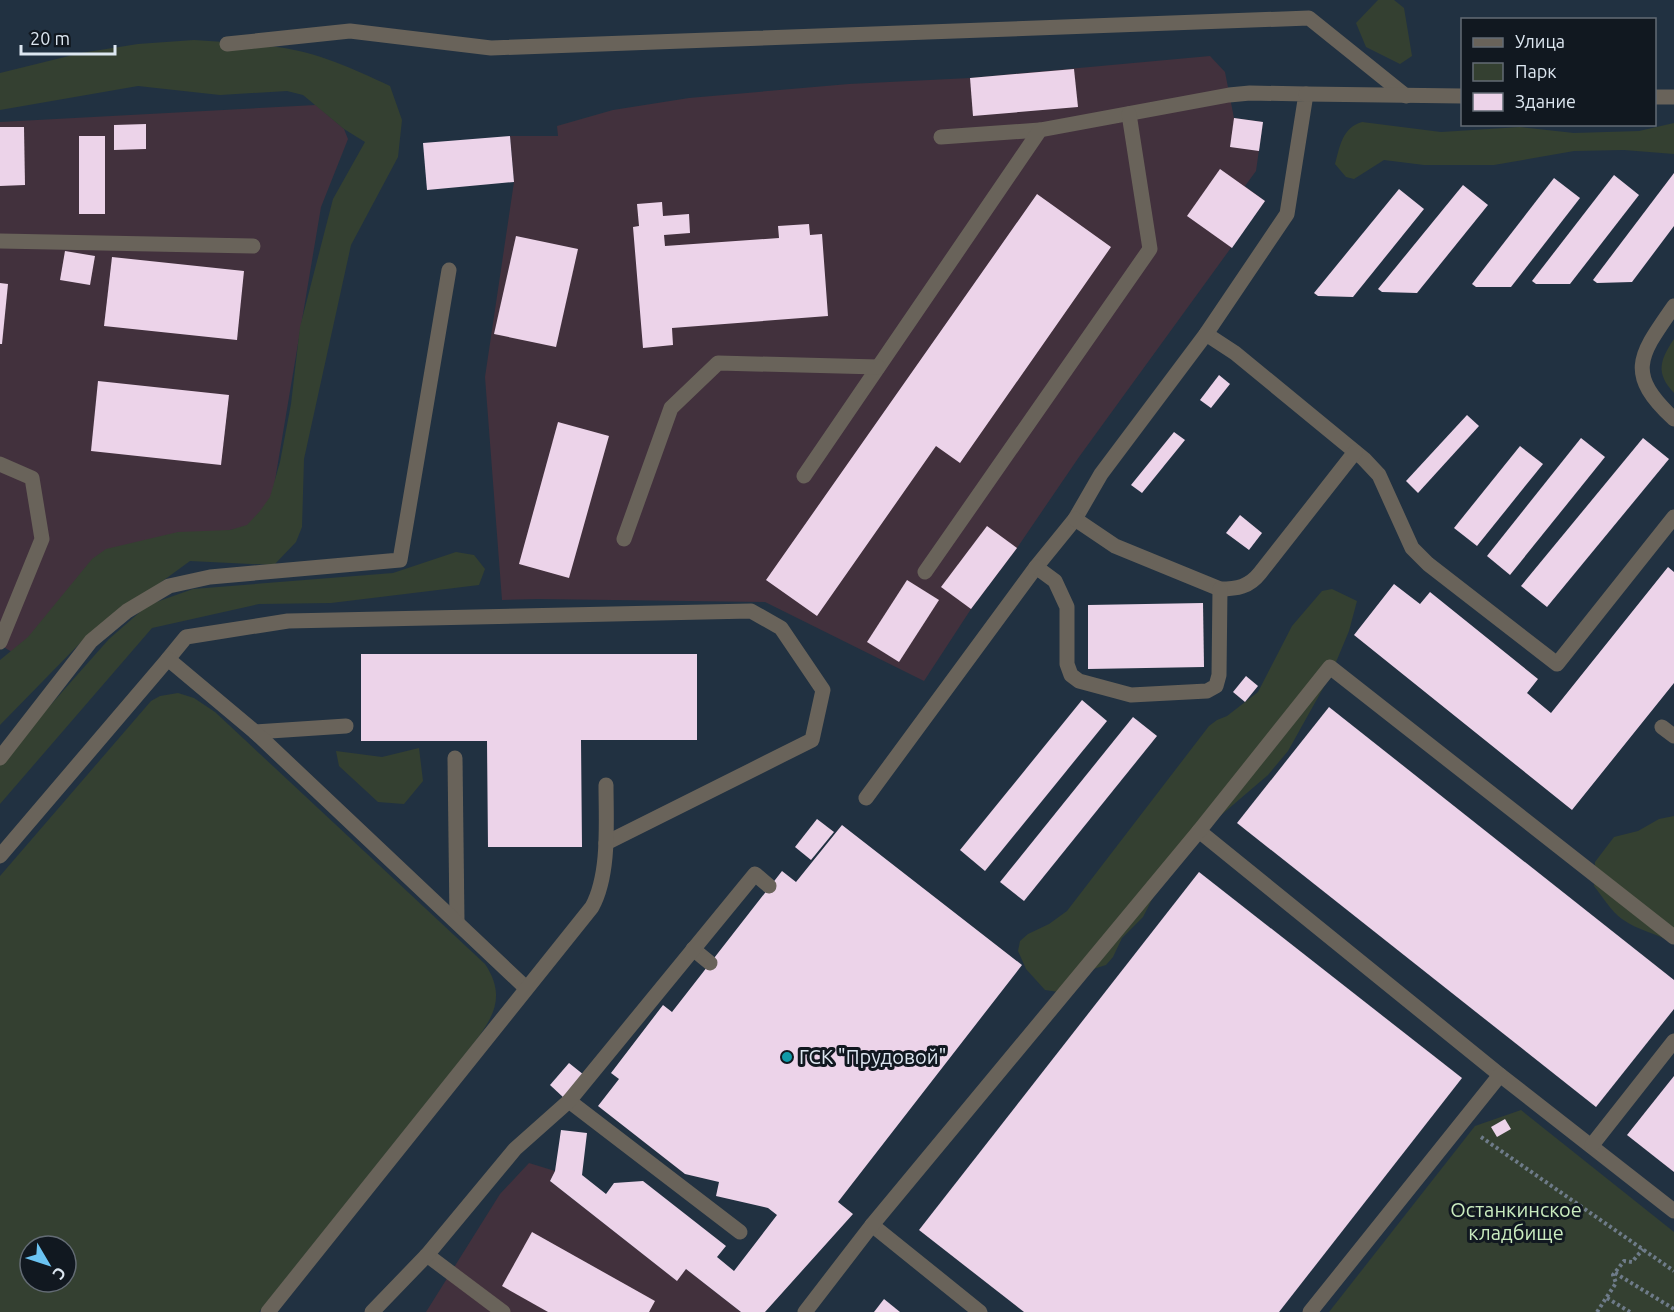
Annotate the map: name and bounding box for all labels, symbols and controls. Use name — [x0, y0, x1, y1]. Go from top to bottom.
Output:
scale bar — [21, 18, 116, 56]
legend — [1461, 18, 1656, 126]
text: 20 m — [30, 28, 70, 48]
text: Улица — [1515, 31, 1565, 51]
text: Парк — [1515, 61, 1556, 81]
text: Здание — [1515, 91, 1576, 111]
place label: ГСК "Прудовой" — [799, 1045, 946, 1068]
marker: ГСК "Прудовой" — [780, 1050, 794, 1064]
park label: Останкинское кладбище — [1450, 1198, 1582, 1244]
north arrow — [18, 1234, 78, 1294]
text: С — [49, 1264, 70, 1283]

